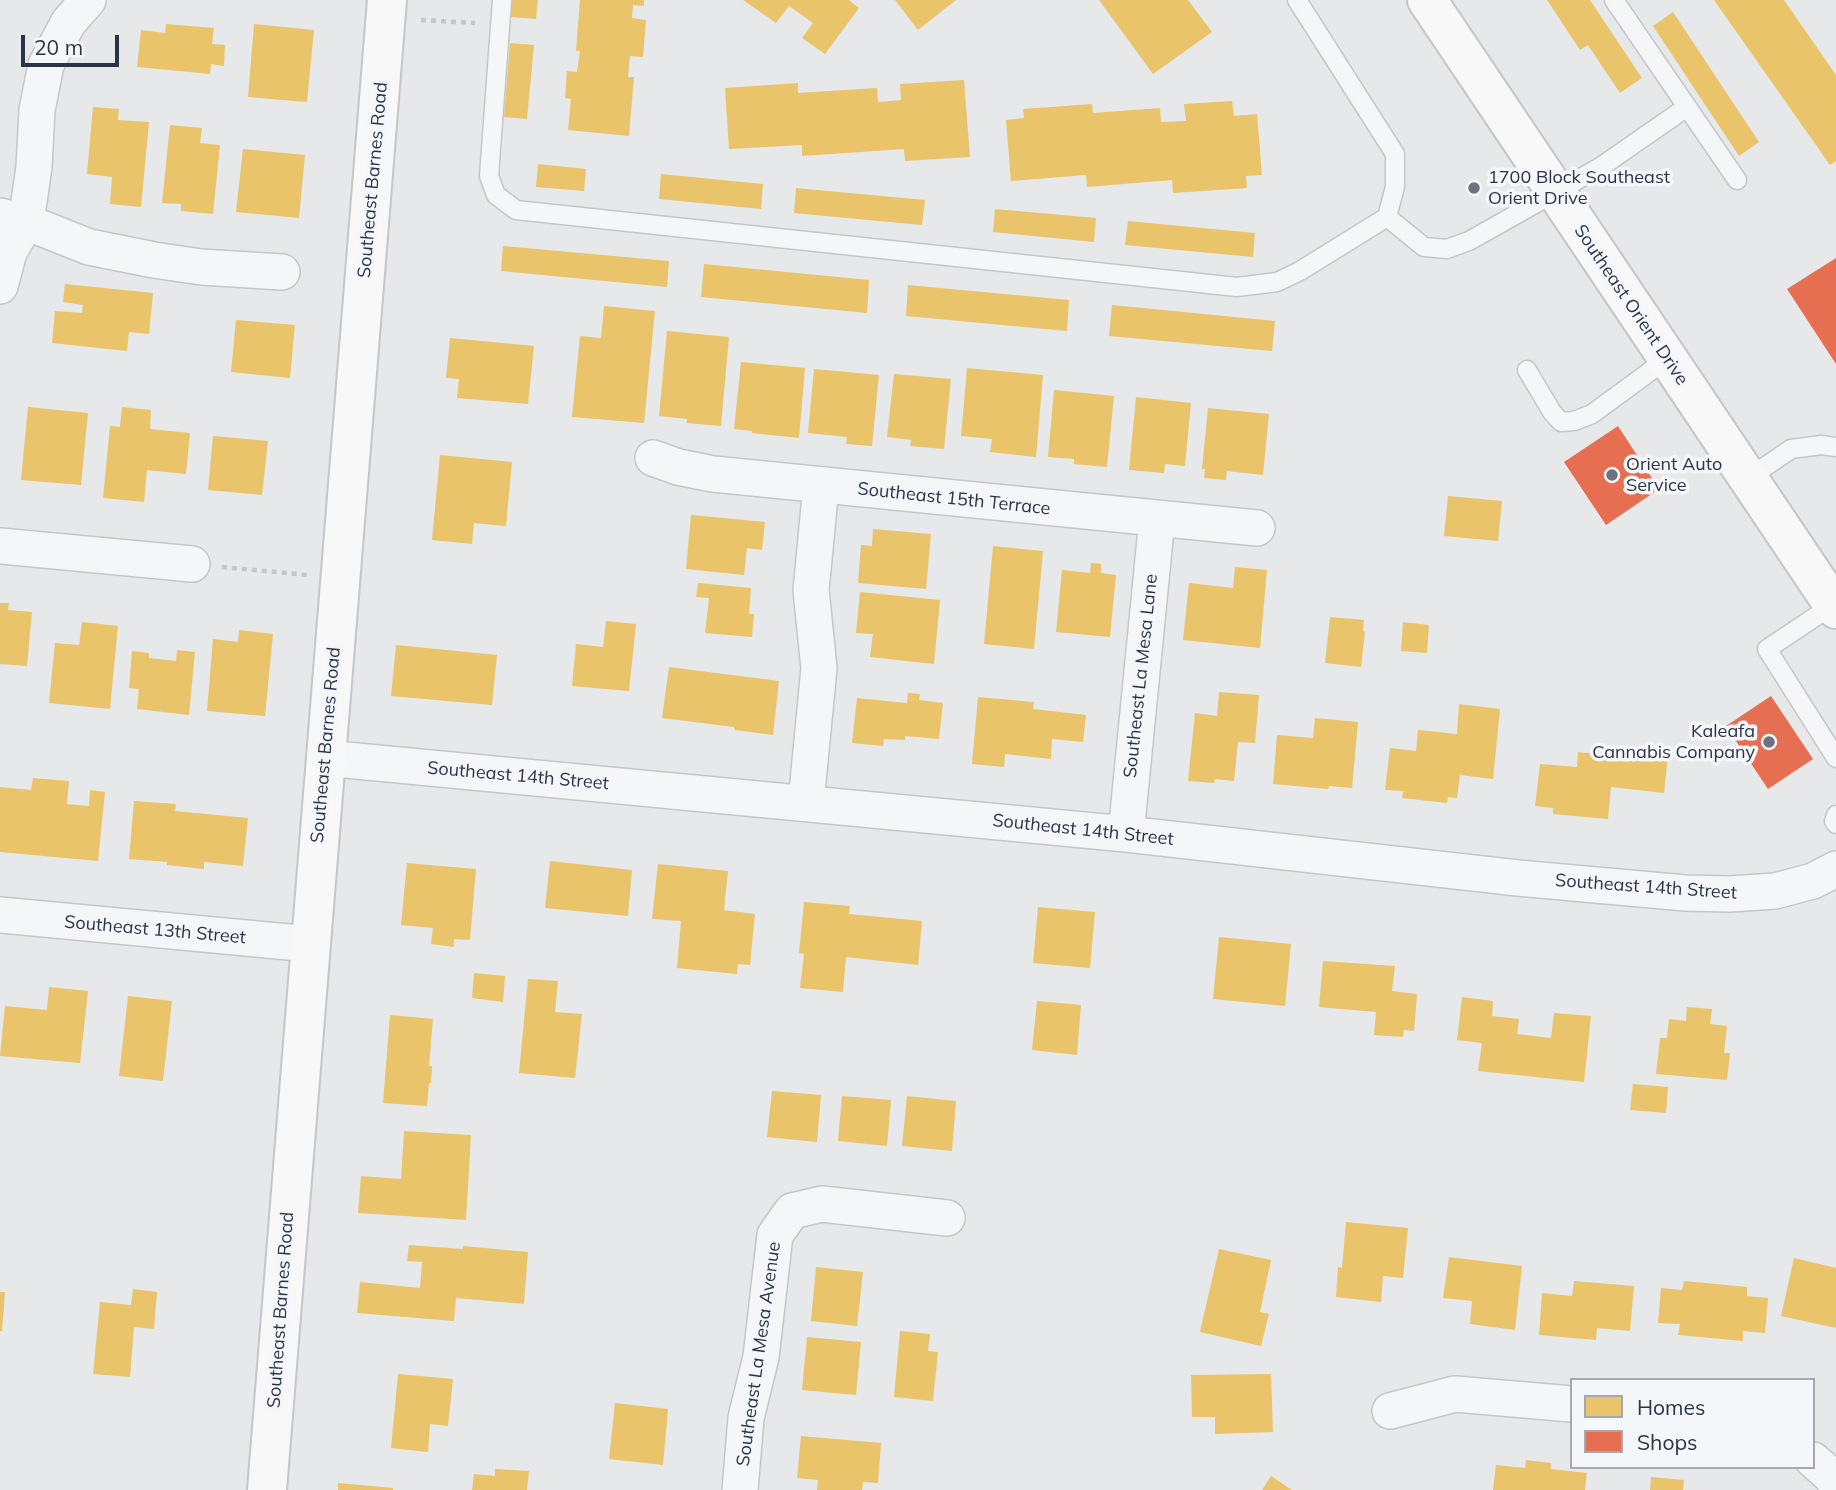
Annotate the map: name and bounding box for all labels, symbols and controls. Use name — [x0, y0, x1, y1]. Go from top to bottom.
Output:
scale bar — [24, 21, 122, 65]
text: 20 m — [34, 34, 83, 60]
street label: Southeast Barnes Road — [354, 81, 392, 279]
place label: 1700 Block Southeast Orient Drive — [1488, 167, 1670, 210]
marker: 1700 Block Southeast Orient Drive — [1466, 180, 1482, 196]
street label: Southeast Orient Drive — [1569, 221, 1693, 389]
place label: Orient Auto Service — [1626, 454, 1722, 496]
marker: Orient Auto Service — [1604, 467, 1620, 483]
street label: Southeast 15th Terrace — [856, 478, 1052, 520]
street label: Southeast La Mesa Lane — [1120, 573, 1162, 779]
street label: Southeast Barnes Road — [307, 646, 345, 844]
place label: Kaleafa Cannabis Company — [1592, 721, 1755, 764]
marker: Kaleafa Cannabis Company — [1761, 734, 1777, 750]
street label: Southeast 14th Street — [426, 757, 610, 795]
street label: Southeast 14th Street — [991, 810, 1175, 850]
street label: Southeast 14th Street — [1554, 870, 1738, 904]
street label: Southeast 13th Street — [63, 911, 247, 949]
street label: Southeast Barnes Road — [263, 1211, 299, 1409]
street label: Southeast La Mesa Avenue — [733, 1240, 785, 1468]
legend — [1570, 1378, 1815, 1469]
text: Homes — [1637, 1394, 1705, 1420]
text: Shops — [1637, 1429, 1697, 1455]

